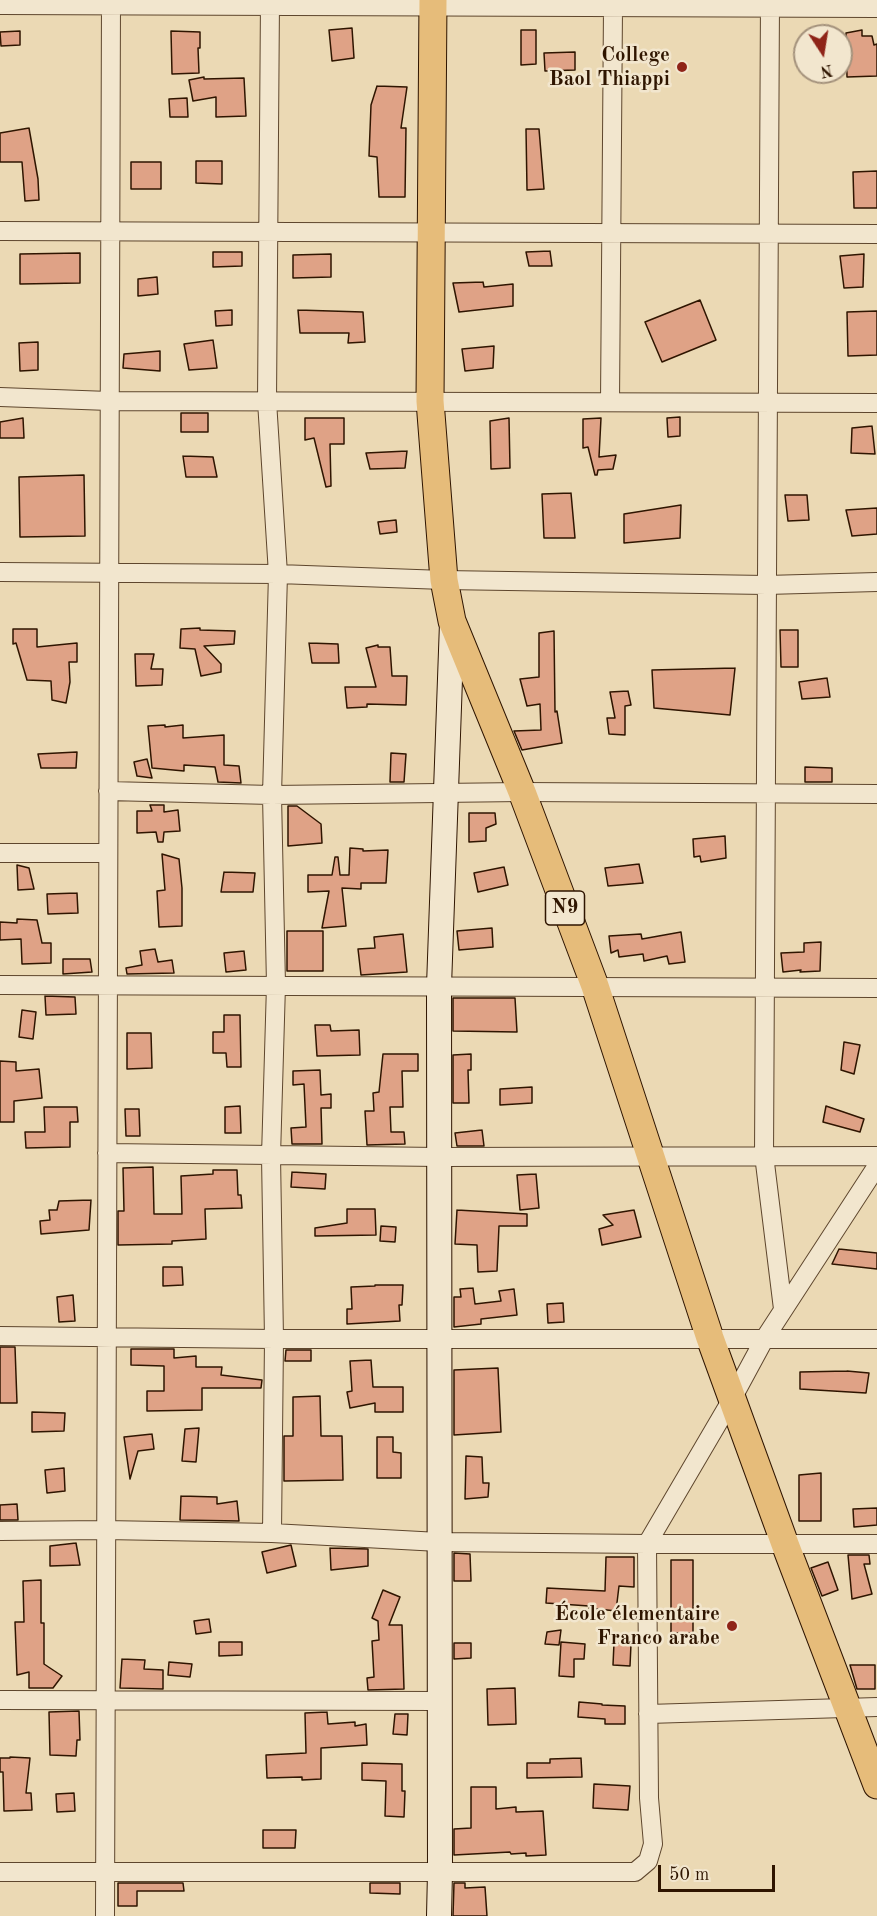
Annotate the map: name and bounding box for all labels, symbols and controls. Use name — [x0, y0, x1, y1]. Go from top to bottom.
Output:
north arrow — [793, 24, 853, 84]
place label: College Baol Thiappi — [549, 42, 670, 92]
marker: College Baol Thiappi — [675, 60, 689, 74]
text: N — [819, 61, 834, 79]
road number: N9 — [546, 891, 584, 925]
place label: École élementaire Franco arabe — [555, 1601, 720, 1651]
marker: École élementaire Franco arabe — [725, 1619, 739, 1633]
scale bar — [661, 1853, 778, 1891]
text: 50 m — [669, 1866, 709, 1884]

